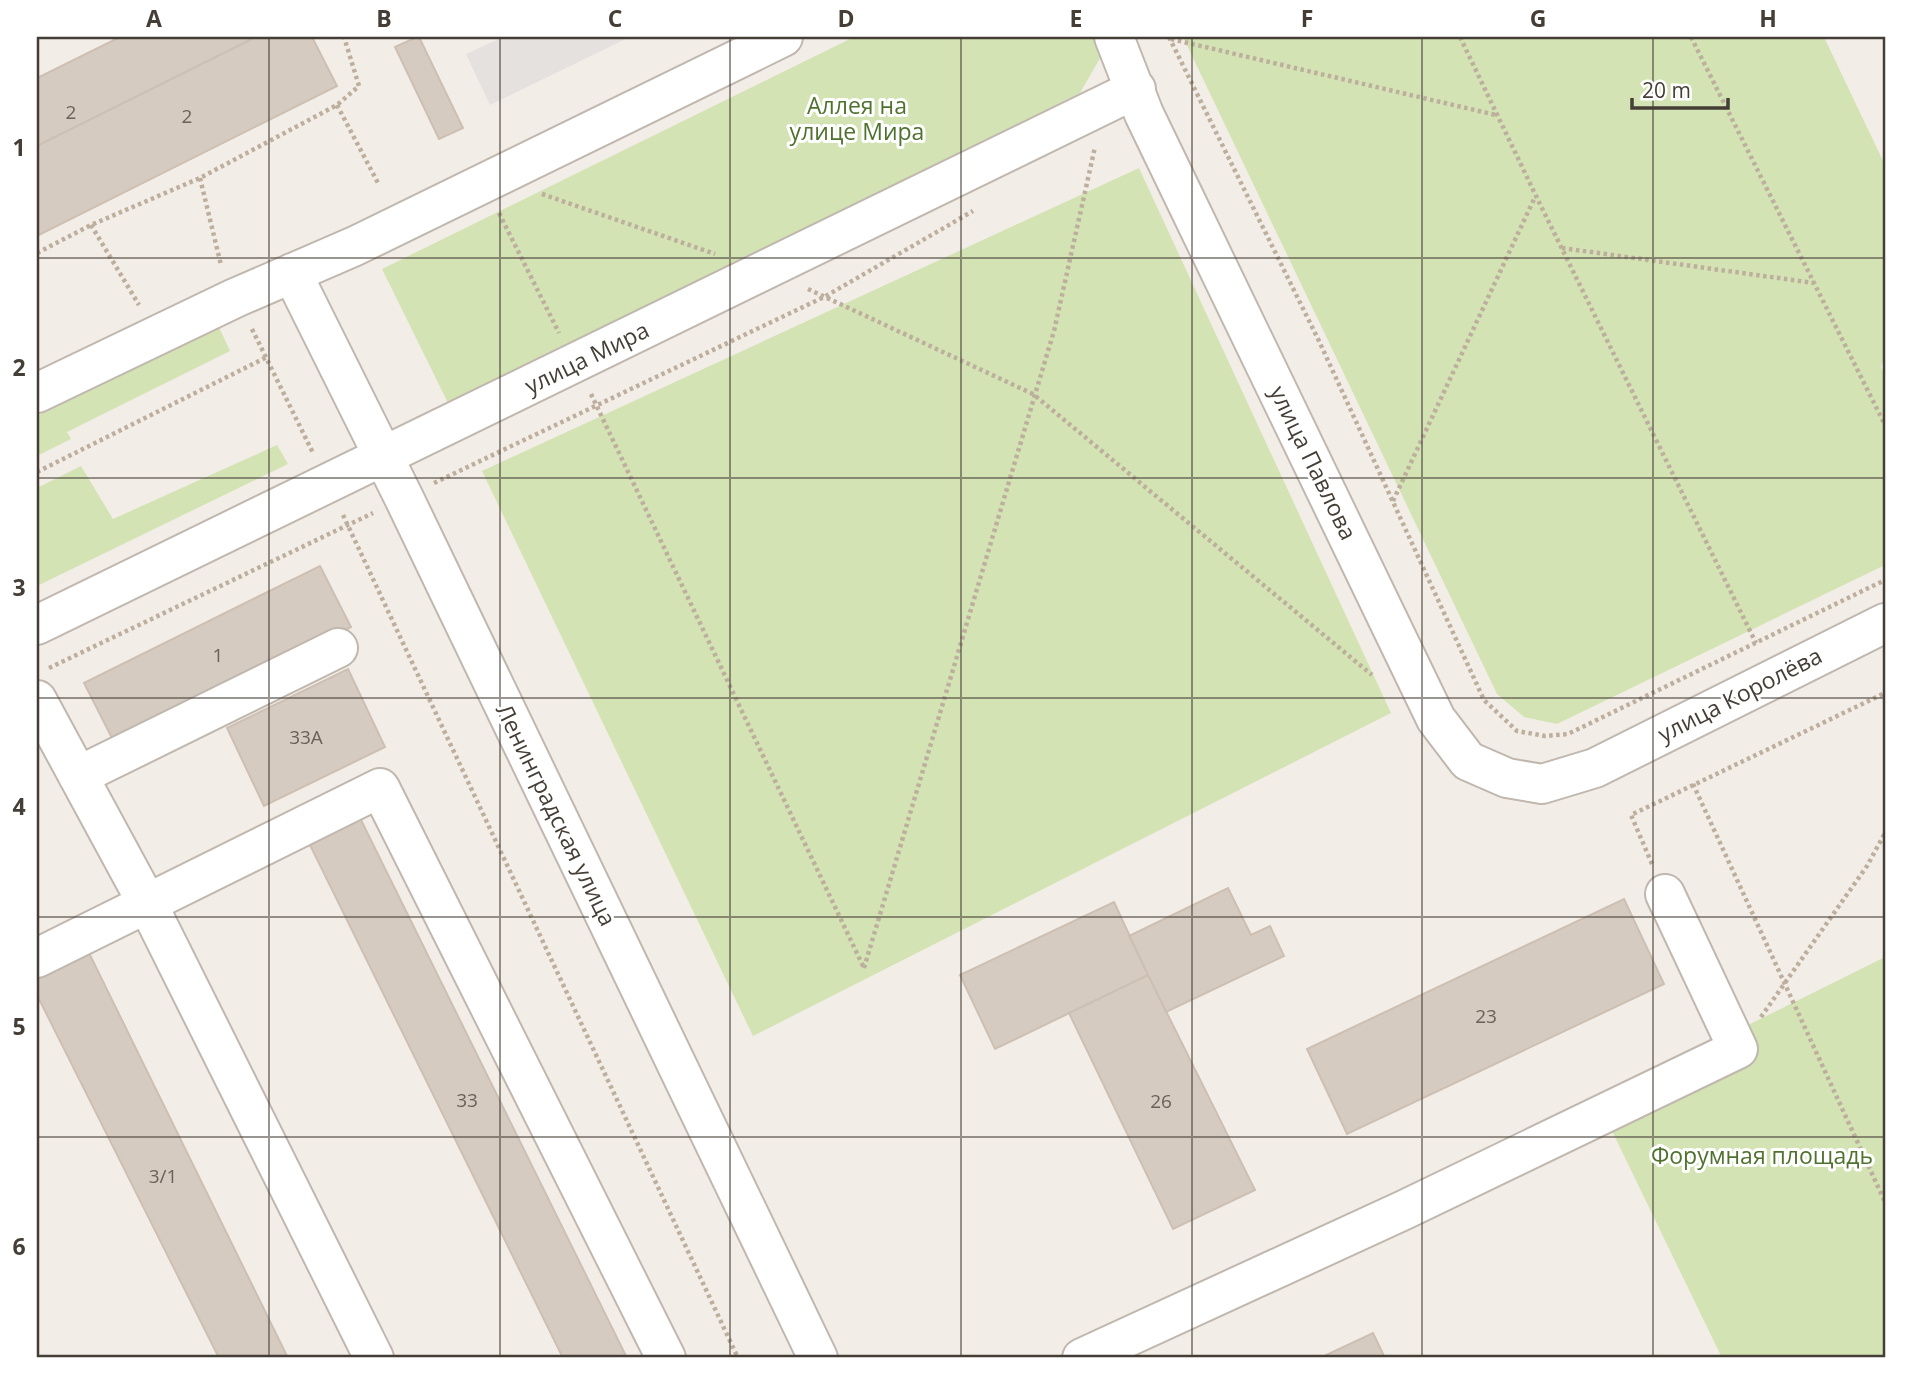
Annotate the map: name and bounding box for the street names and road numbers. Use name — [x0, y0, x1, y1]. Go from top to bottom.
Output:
street label: улица Мира — [519, 313, 654, 401]
street label: улица Павлова — [1263, 380, 1365, 545]
street label: улица Королёва — [1652, 639, 1827, 749]
street label: Ленинградская улица — [489, 698, 625, 931]

